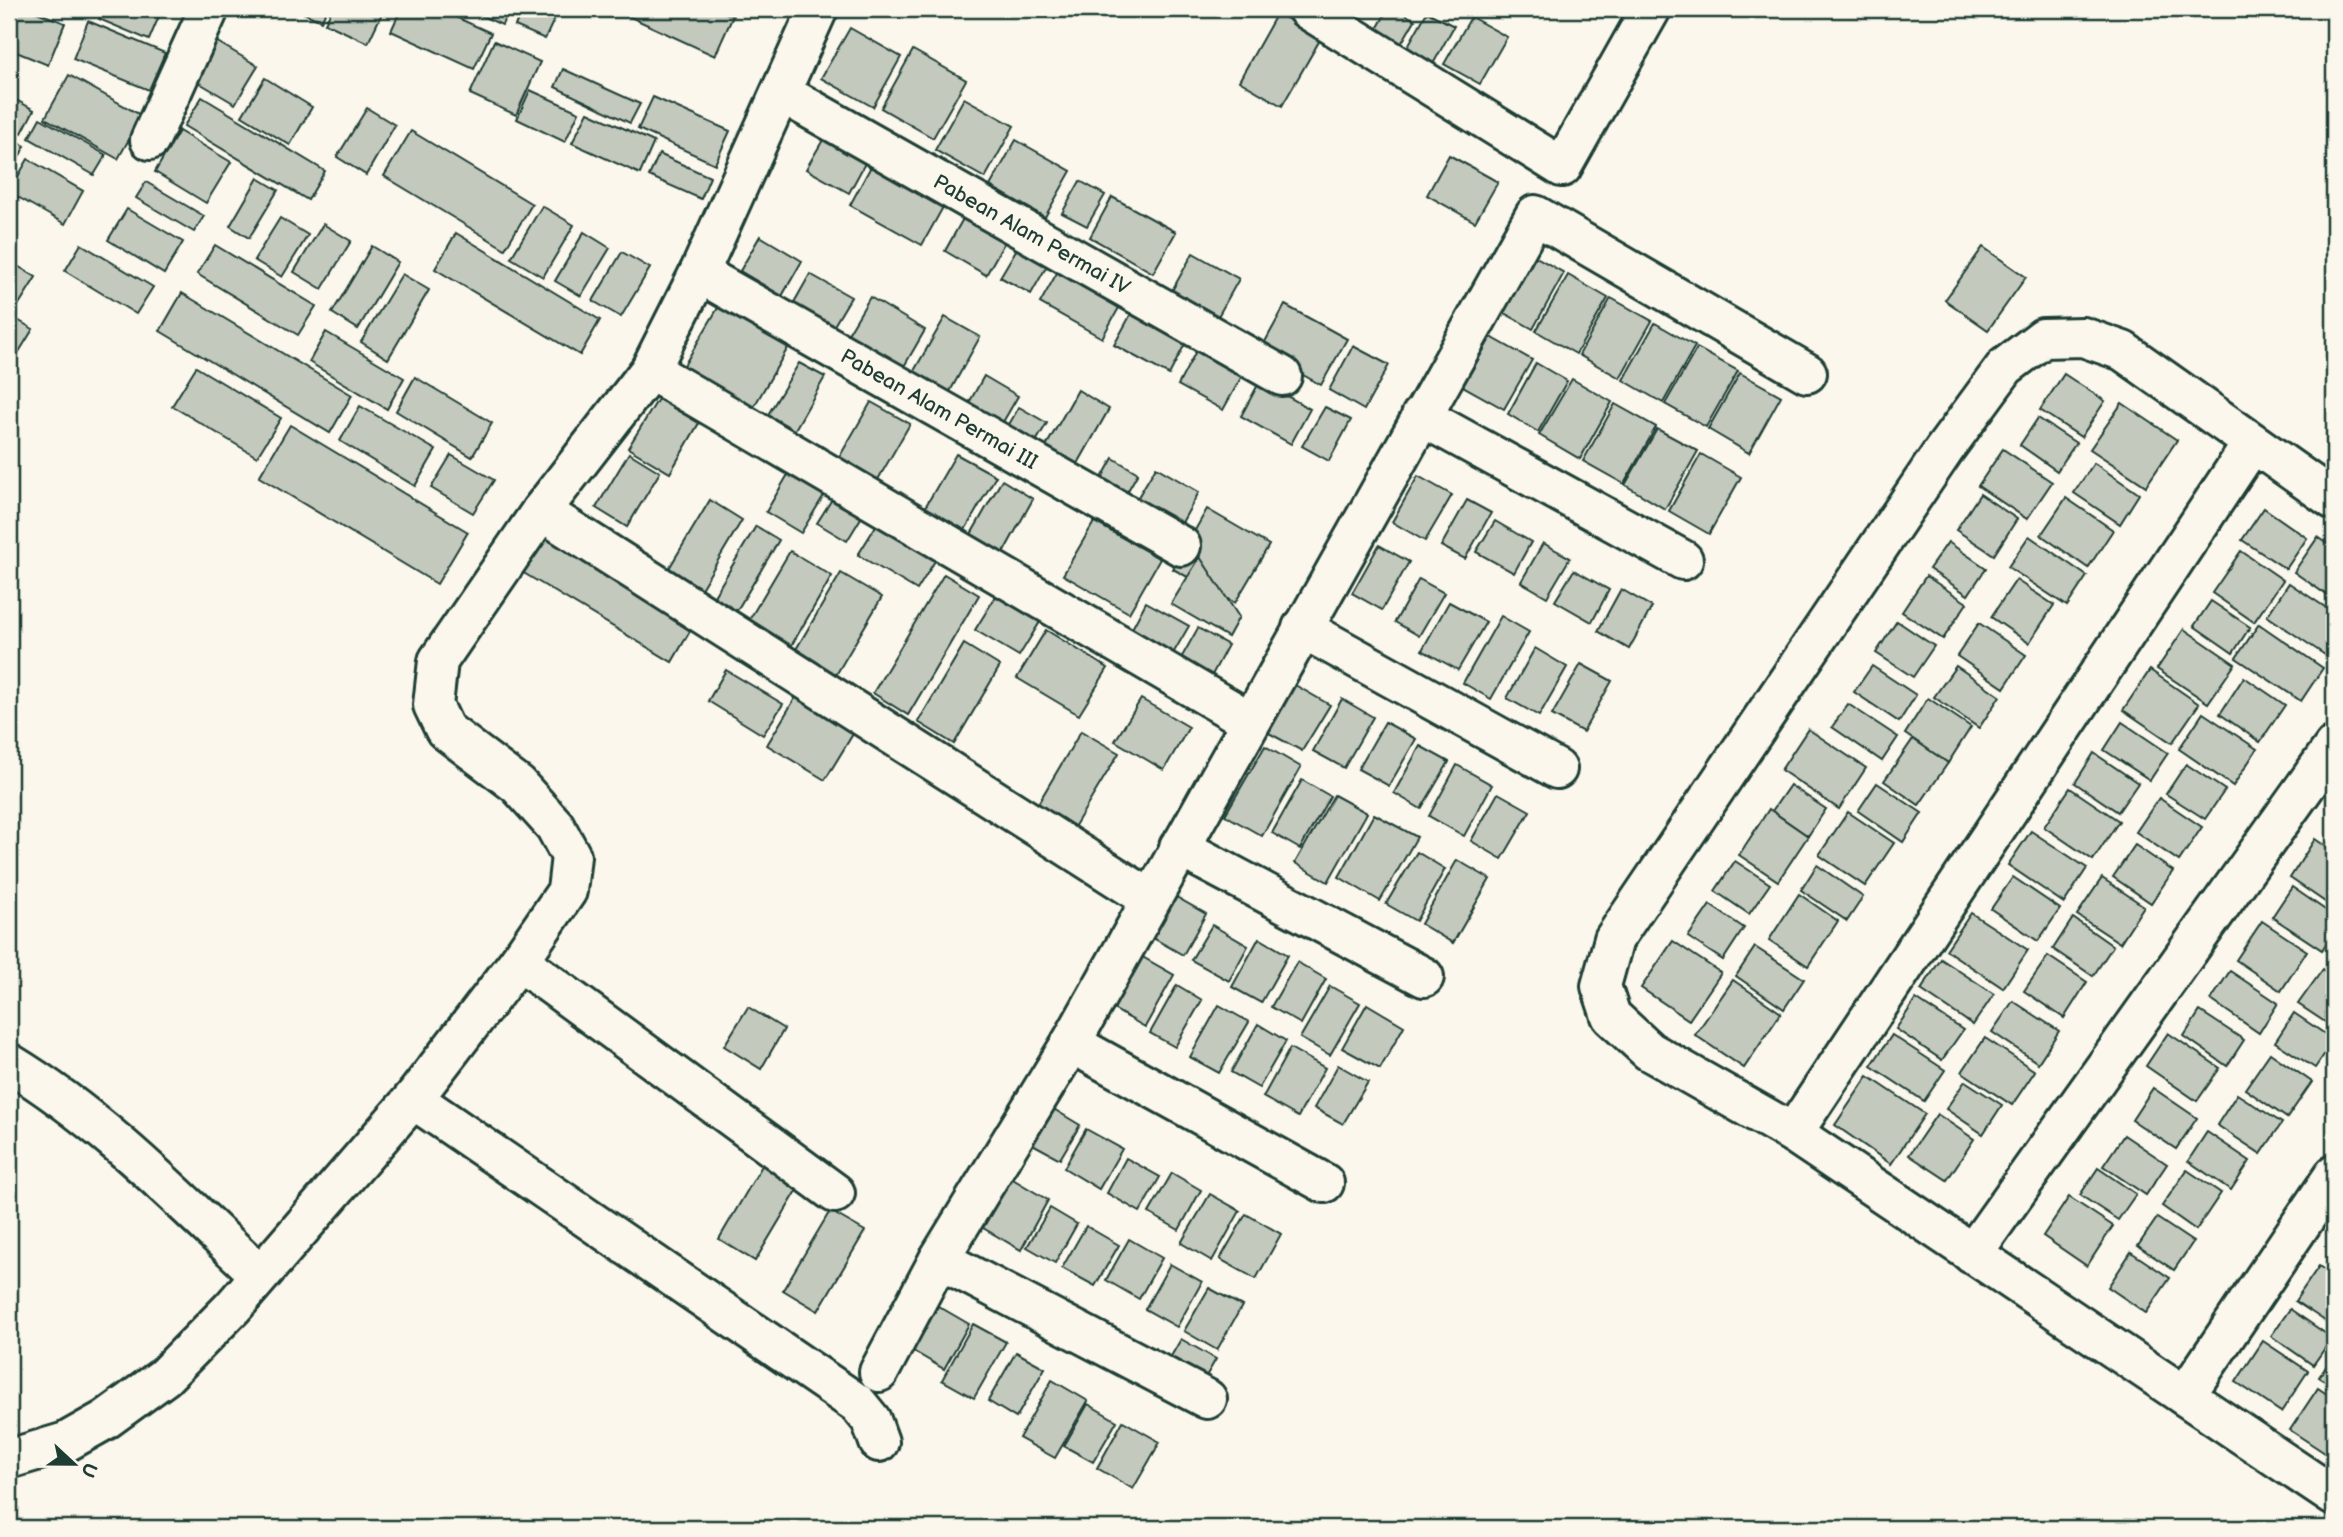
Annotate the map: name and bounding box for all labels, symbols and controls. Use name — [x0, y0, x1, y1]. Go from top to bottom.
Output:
street label: Pabean Alam Permai IV — [929, 169, 1134, 300]
street label: Pabean Alam Permai III — [836, 344, 1042, 475]
north arrow — [38, 1428, 108, 1498]
text: U — [75, 1459, 102, 1480]

